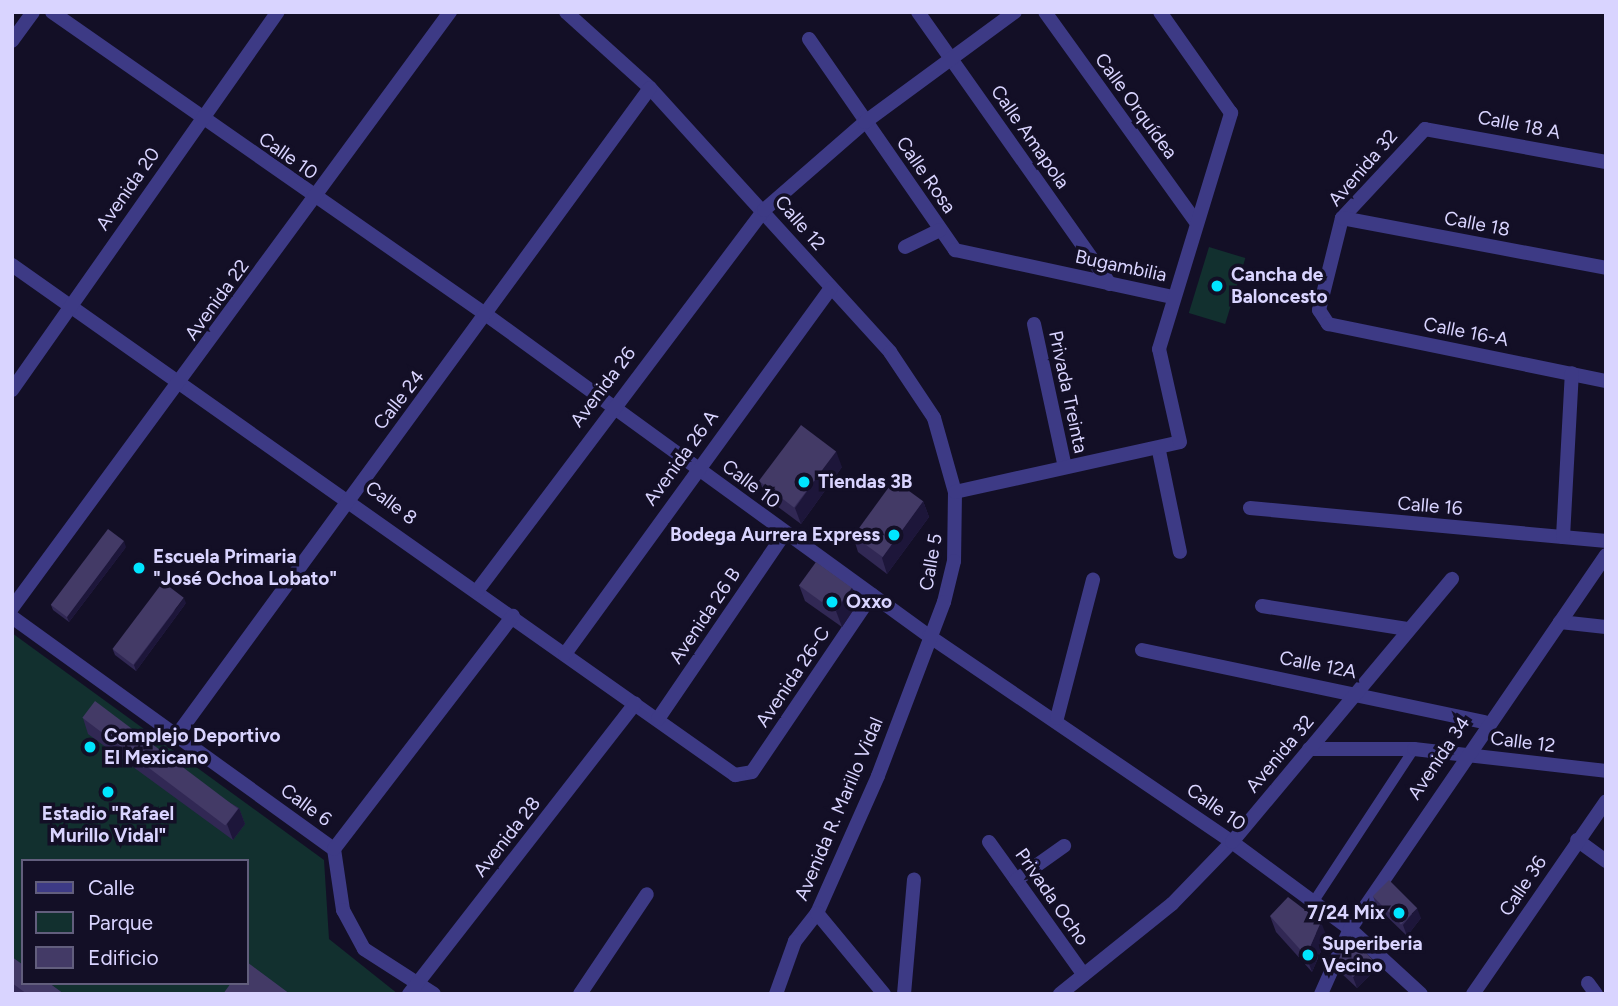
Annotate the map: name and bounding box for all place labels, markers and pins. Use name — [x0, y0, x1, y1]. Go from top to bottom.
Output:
place label: Cancha de Baloncesto — [1231, 264, 1328, 308]
marker: Cancha de Baloncesto — [1209, 278, 1225, 294]
place label: Tiendas 3B — [818, 471, 912, 493]
marker: Tiendas 3B — [796, 474, 812, 490]
place label: Bodega Aurrera Express — [670, 524, 880, 546]
marker: Bodega Aurrera Express — [886, 527, 902, 543]
place label: Escuela Primaria "José Ochoa Lobato" — [153, 546, 337, 590]
marker: Escuela Primaria "José Ochoa Lobato" — [131, 560, 147, 576]
place label: Oxxo — [846, 591, 892, 613]
marker: Oxxo — [824, 594, 840, 610]
place label: Complejo Deportivo El Mexicano — [104, 725, 280, 769]
marker: Complejo Deportivo El Mexicano — [82, 739, 98, 755]
marker: Estadio "Rafael Murillo Vidal" — [100, 784, 116, 800]
place label: Estadio "Rafael Murillo Vidal" — [42, 803, 174, 847]
place label: 7/24 Mix — [1307, 902, 1385, 924]
marker: 7/24 Mix — [1391, 905, 1407, 921]
place label: Superiberia Vecino — [1322, 933, 1423, 977]
marker: Superiberia Vecino — [1300, 947, 1316, 963]

